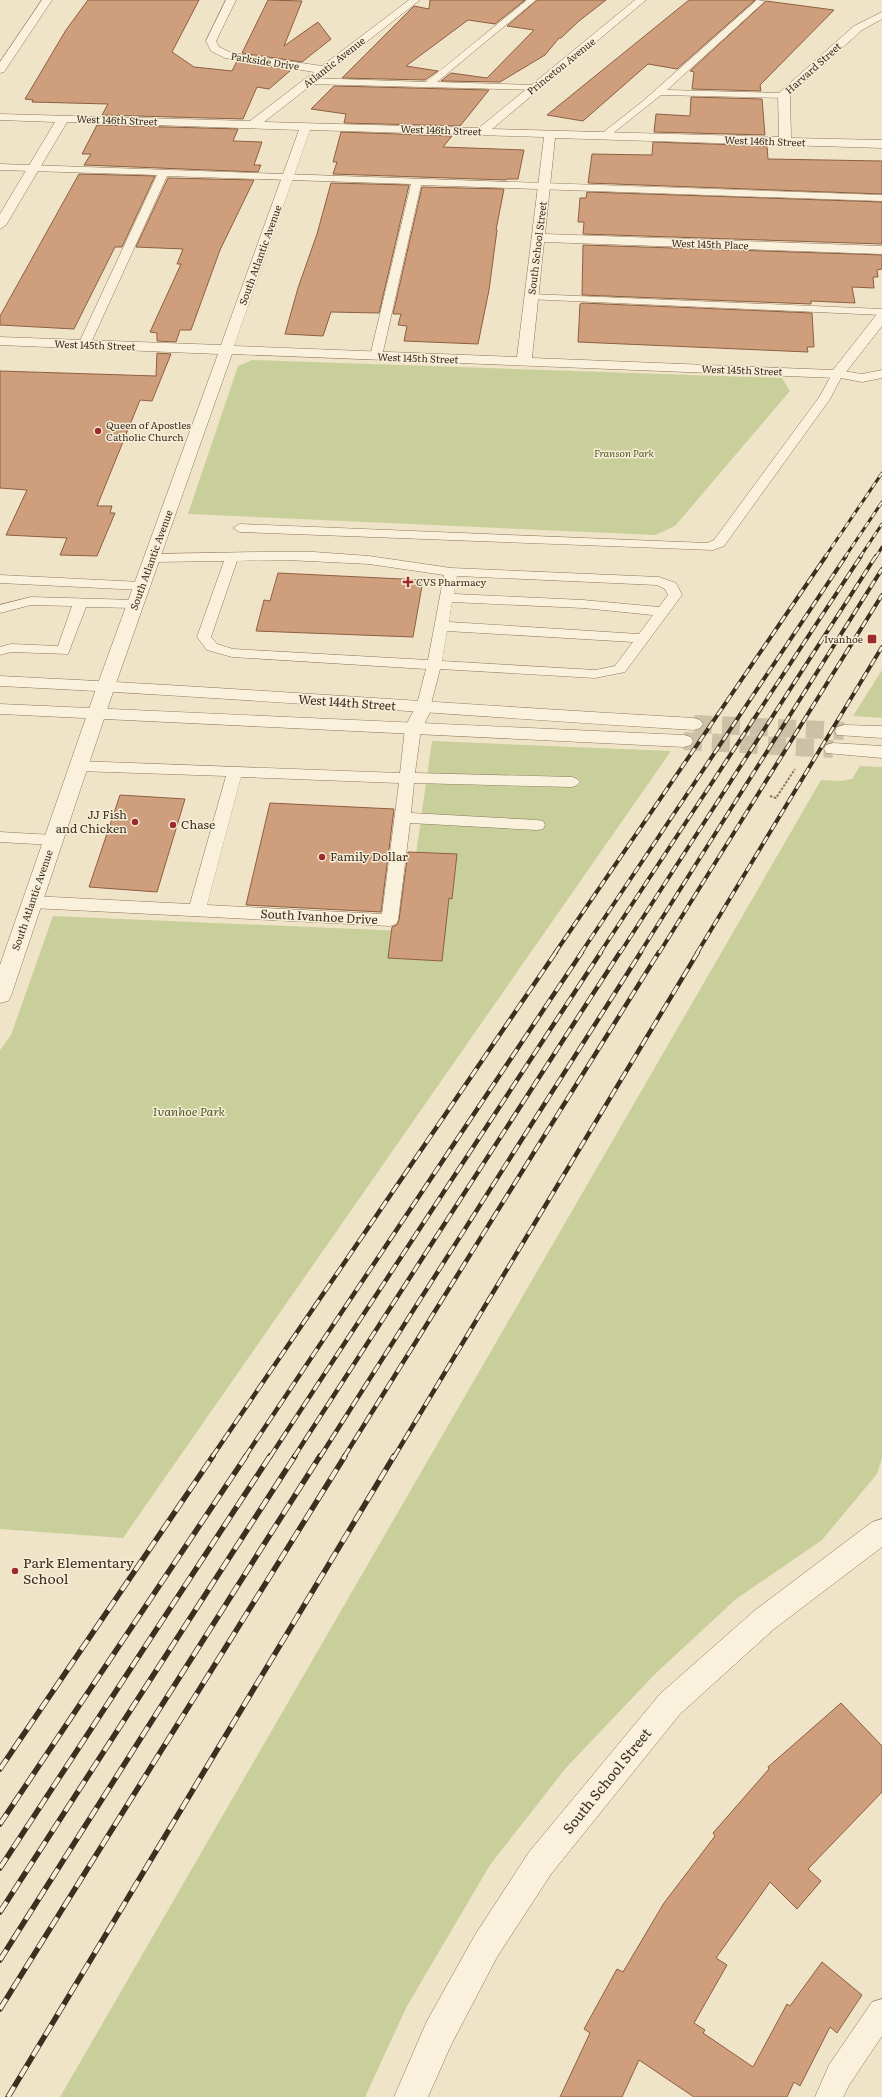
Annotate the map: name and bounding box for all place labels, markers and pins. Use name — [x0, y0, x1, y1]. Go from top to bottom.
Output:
place label: Queen of Apostles Catholic Church — [106, 417, 191, 444]
marker: Queen of Apostles Catholic Church — [93, 426, 103, 436]
place label: CVS Pharmacy — [416, 574, 487, 589]
marker: CVS Pharmacy — [403, 577, 413, 587]
place label: Ivanhoe — [824, 631, 863, 646]
marker: Ivanhoe — [866, 633, 878, 645]
place label: JJ Fish and Chicken — [56, 805, 127, 837]
place label: Chase — [181, 815, 215, 833]
marker: JJ Fish and Chicken — [130, 817, 140, 827]
marker: Chase — [168, 820, 178, 830]
place label: Family Dollar — [330, 847, 408, 865]
marker: Family Dollar — [317, 852, 327, 862]
place label: Park Elementary School — [23, 1552, 135, 1588]
marker: Park Elementary School — [10, 1566, 20, 1576]

